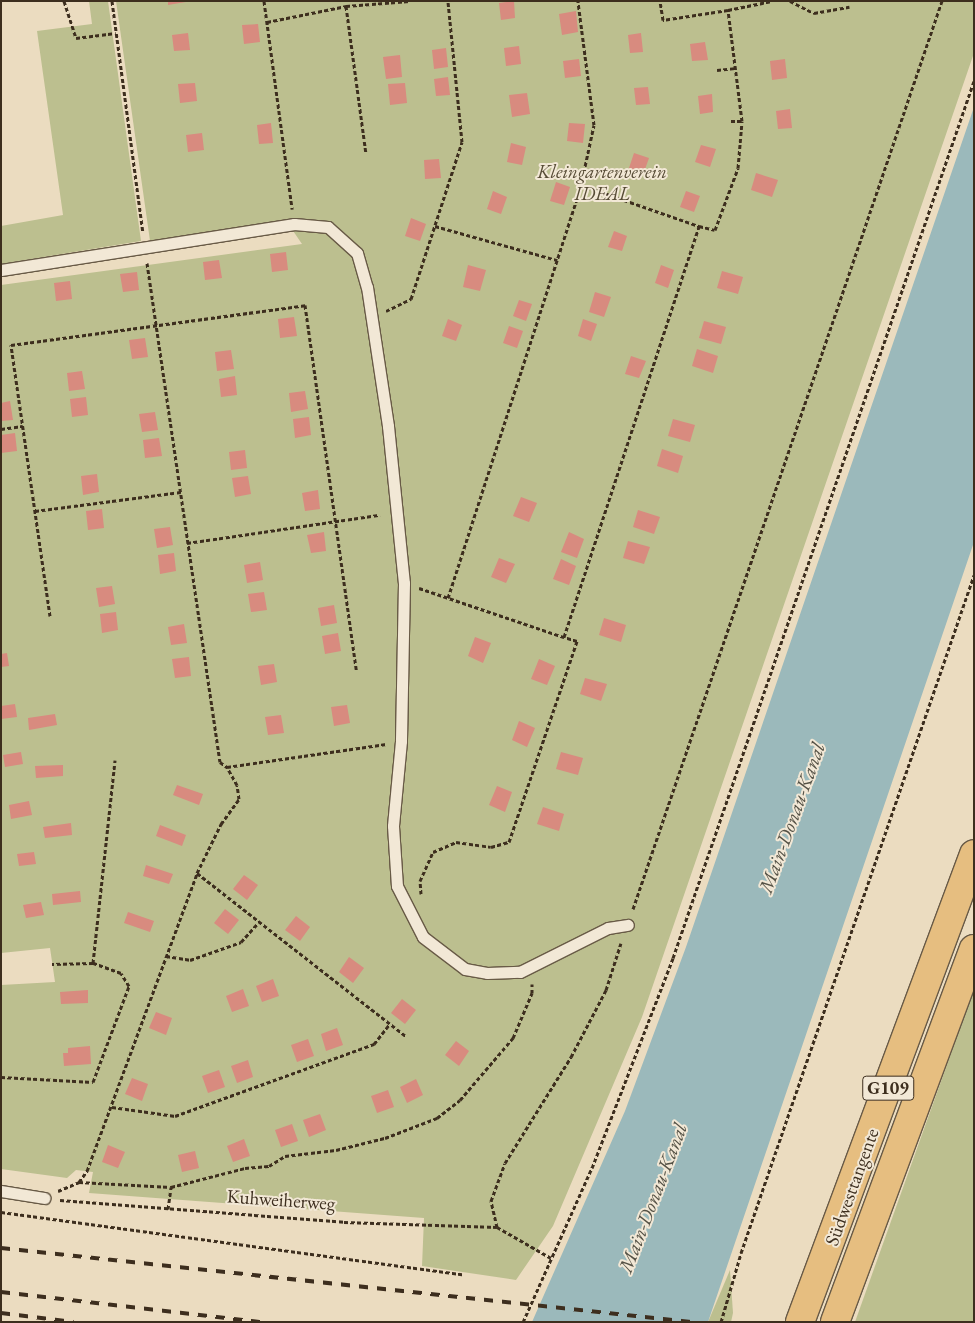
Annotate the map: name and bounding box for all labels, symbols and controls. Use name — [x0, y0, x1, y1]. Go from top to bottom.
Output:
park label: Kleingartenverein IDEAL — [537, 161, 667, 205]
water label: Main-Donau-Kanal — [754, 740, 830, 896]
road number: G109 — [862, 1072, 914, 1104]
water label: Main-Donau-Kanal — [613, 1120, 693, 1276]
street label: Südwesttangente — [820, 1125, 884, 1249]
street label: Kuhweiherweg — [226, 1185, 336, 1215]

